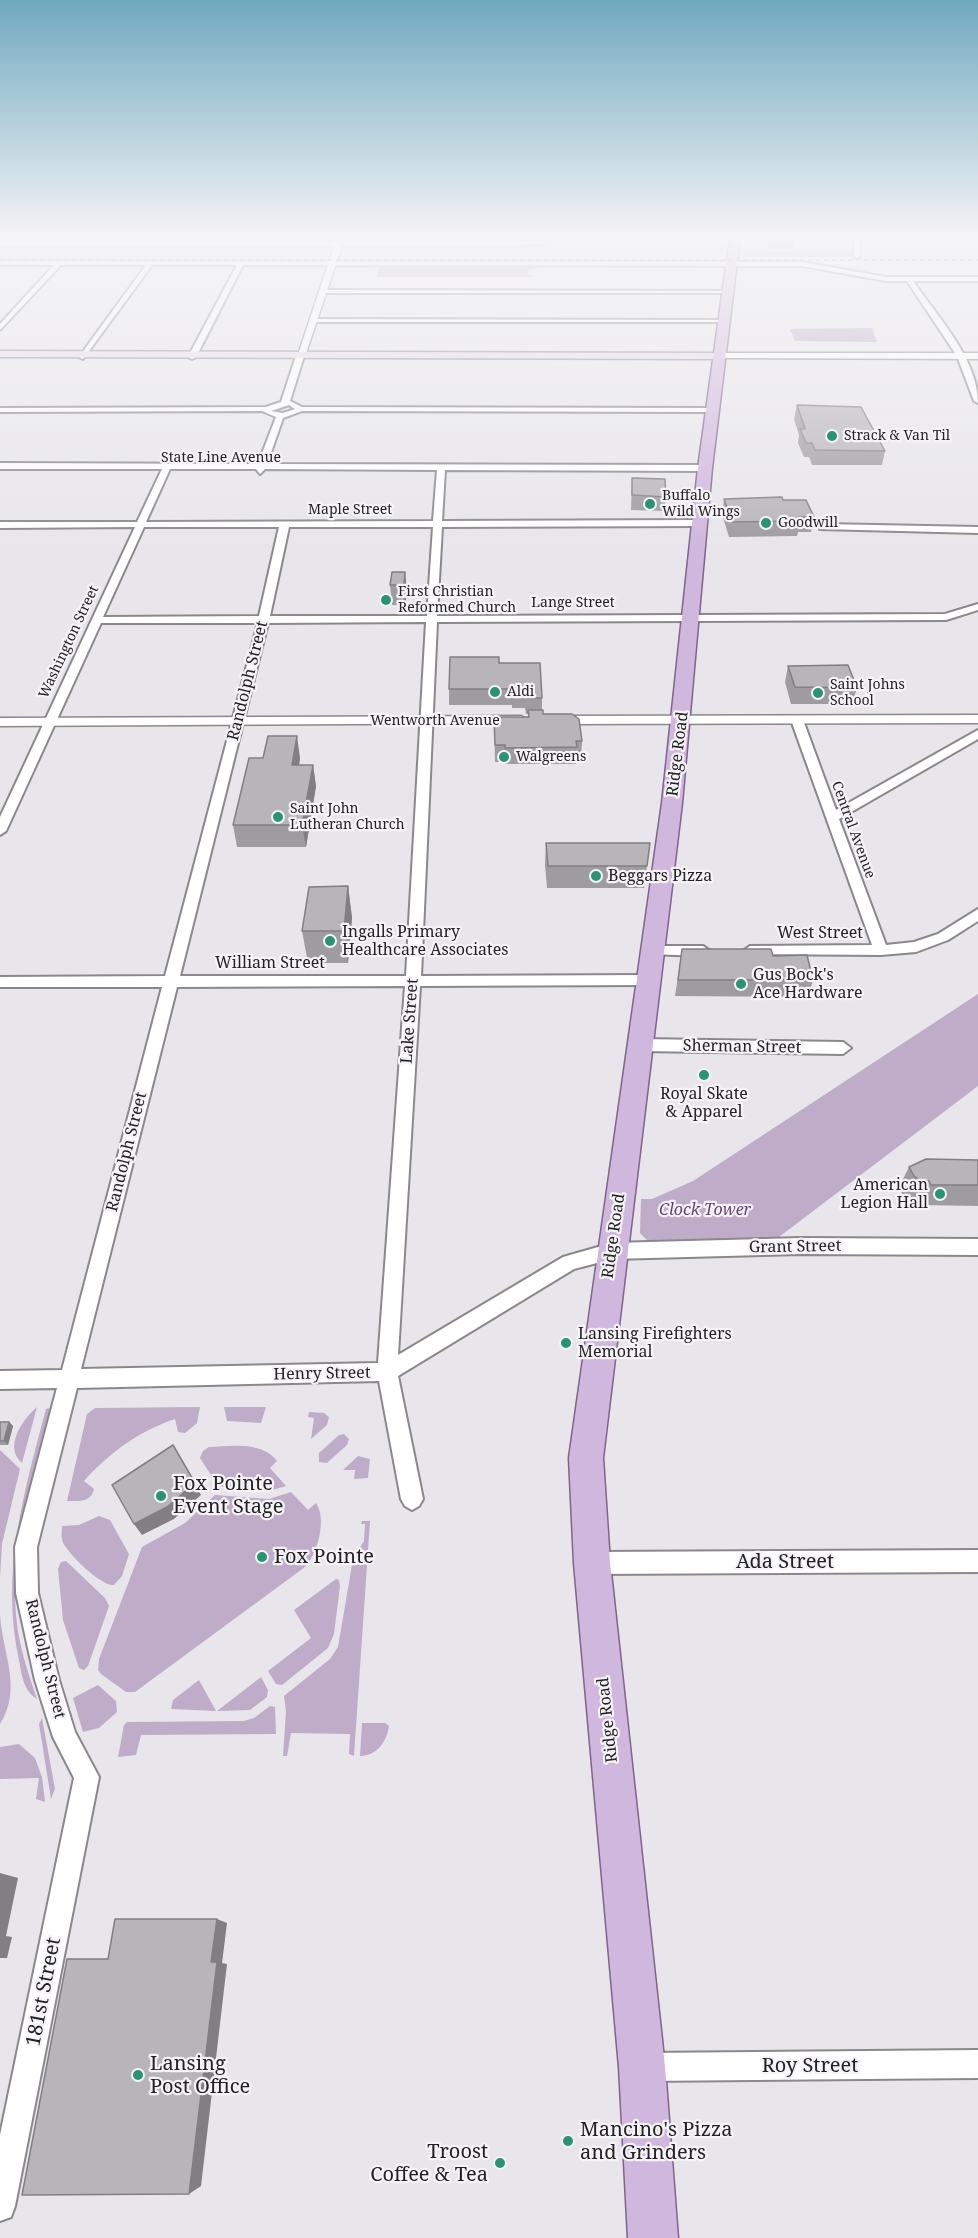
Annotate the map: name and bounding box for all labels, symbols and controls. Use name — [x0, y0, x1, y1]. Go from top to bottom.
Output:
place label: Strack & Van Til — [844, 428, 950, 444]
marker: Strack & Van Til — [825, 429, 839, 443]
street label: State Line Avenue — [161, 450, 281, 466]
place label: Buffalo Wild Wings — [662, 488, 740, 520]
marker: Buffalo Wild Wings — [643, 497, 657, 511]
street label: Maple Street — [308, 502, 392, 518]
place label: Goodwill — [778, 515, 838, 531]
marker: Goodwill — [759, 516, 773, 530]
street label: Washington Street — [35, 583, 103, 701]
place label: First Christian Reformed Church — [398, 584, 516, 616]
marker: First Christian Reformed Church — [379, 593, 393, 607]
street label: Lange Street — [531, 595, 615, 611]
street label: Randolph Street — [224, 619, 272, 743]
place label: Saint Johns School — [830, 677, 905, 710]
place label: Aldi — [507, 684, 534, 700]
marker: Aldi — [488, 685, 502, 699]
marker: Saint Johns School — [811, 686, 825, 700]
street label: Ridge Road — [663, 710, 693, 798]
street label: Wentworth Avenue — [370, 713, 500, 729]
place label: Walgreens — [516, 749, 586, 765]
marker: Walgreens — [497, 750, 511, 764]
street label: Central Avenue — [828, 779, 878, 881]
place label: Saint John Lutheran Church — [290, 801, 405, 834]
marker: Saint John Lutheran Church — [271, 810, 285, 824]
place label: Beggars Pizza — [608, 866, 712, 886]
marker: Beggars Pizza — [589, 869, 603, 883]
place label: Ingalls Primary Healthcare Associates — [342, 922, 508, 960]
street label: West Street — [777, 923, 863, 943]
marker: Ingalls Primary Healthcare Associates — [323, 934, 337, 948]
street label: William Street — [215, 953, 325, 973]
place label: Gus Bock's Ace Hardware — [753, 965, 863, 1003]
marker: Gus Bock's Ace Hardware — [734, 977, 748, 991]
street label: Lake Street — [397, 978, 423, 1064]
street label: Sherman Street — [683, 1036, 801, 1058]
marker: Royal Skate & Apparel — [697, 1068, 711, 1082]
place label: Royal Skate & Apparel — [660, 1084, 748, 1122]
street label: Randolph Street — [103, 1090, 151, 1214]
place label: American Legion Hall — [840, 1175, 928, 1213]
marker: American Legion Hall — [933, 1187, 947, 1201]
street label: Ridge Road — [599, 1192, 629, 1280]
park label: Clock Tower — [659, 1200, 751, 1220]
street label: Grant Street — [749, 1237, 841, 1257]
place label: Lansing Firefighters Memorial — [578, 1324, 732, 1362]
marker: Lansing Firefighters Memorial — [559, 1336, 573, 1350]
street label: Henry Street — [273, 1364, 371, 1384]
place label: Fox Pointe Event Stage — [173, 1472, 284, 1519]
marker: Fox Pointe Event Stage — [154, 1489, 168, 1503]
place label: Fox Pointe — [274, 1545, 374, 1569]
marker: Fox Pointe — [255, 1550, 269, 1564]
street label: Ada Street — [736, 1550, 834, 1574]
street label: Randolph Street — [21, 1597, 69, 1721]
street label: Ridge Road — [594, 1677, 622, 1763]
street label: 181st Street — [22, 1935, 66, 2049]
place label: Lansing Post Office — [150, 2052, 250, 2099]
street label: Roy Street — [762, 2054, 858, 2078]
marker: Lansing Post Office — [131, 2068, 145, 2082]
place label: Mancino's Pizza and Grinders — [580, 2118, 732, 2165]
marker: Mancino's Pizza and Grinders — [561, 2134, 575, 2148]
place label: Troost Coffee & Tea — [370, 2140, 488, 2187]
marker: Troost Coffee & Tea — [493, 2156, 507, 2170]

